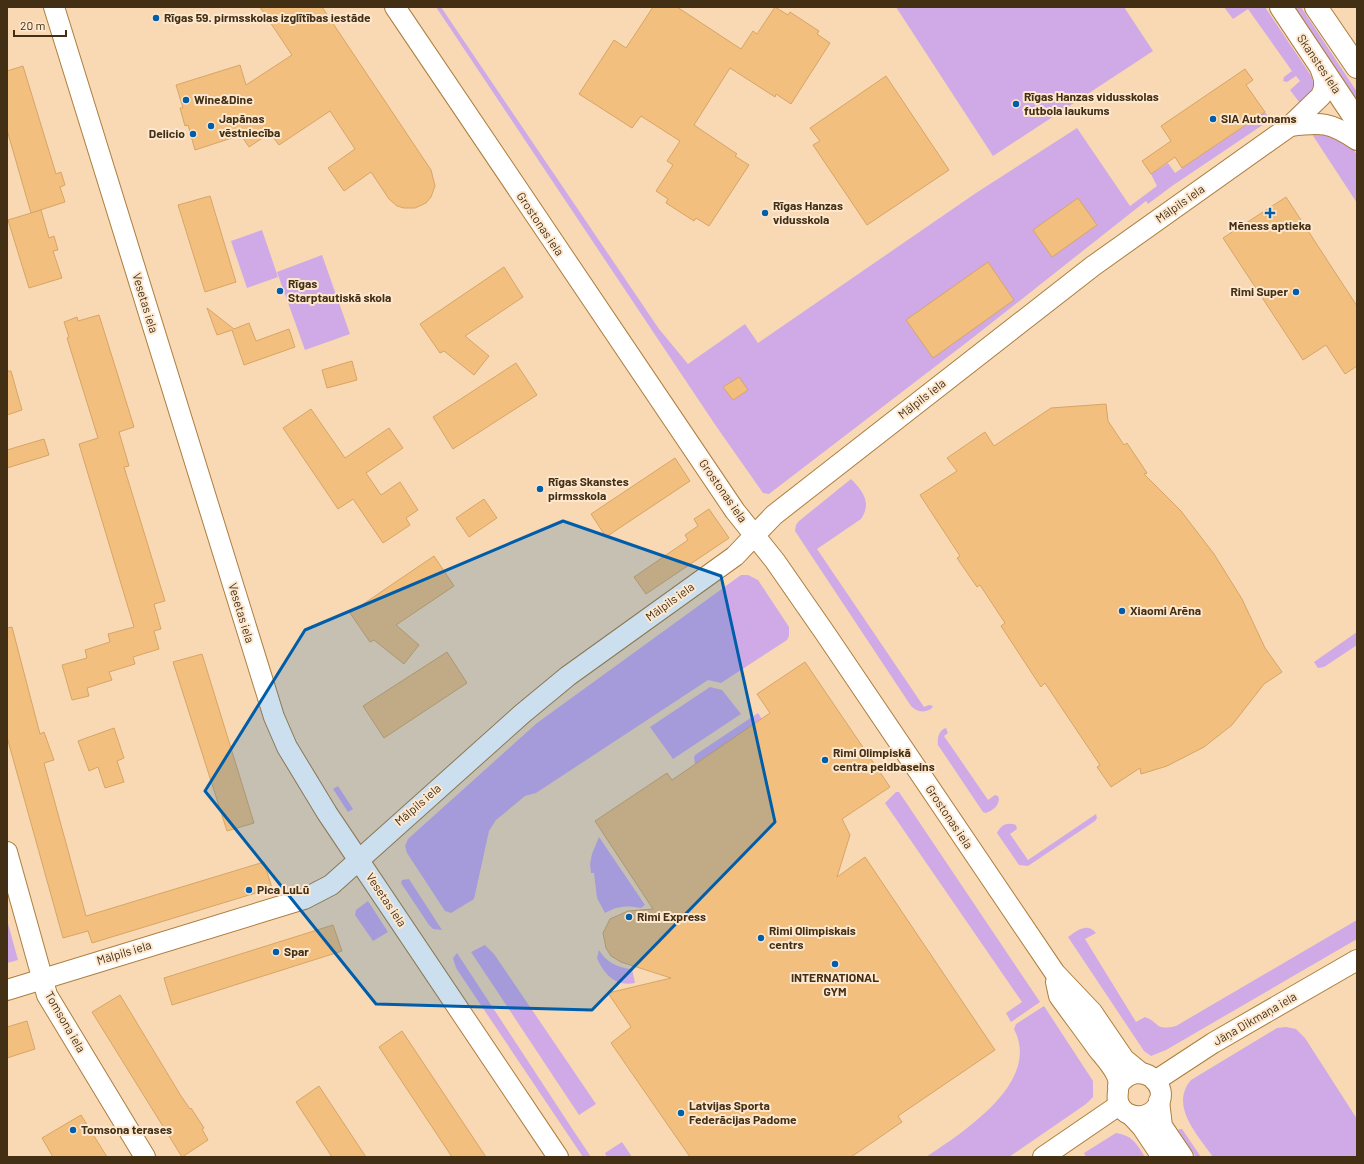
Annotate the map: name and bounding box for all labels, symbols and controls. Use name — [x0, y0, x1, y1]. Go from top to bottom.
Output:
place label: Rīgas 59. pirmsskolas izglītības iestāde — [164, 10, 371, 24]
scale bar — [14, 12, 66, 38]
marker: Rīgas 59. pirmsskolas izglītības iestāde — [151, 13, 161, 23]
text: 20 m — [20, 18, 46, 32]
street label: Skanstes iela — [1295, 31, 1345, 96]
place label: Rīgas Hanzas vidusskolas futbola laukums — [1024, 89, 1159, 117]
place label: Wine&Dine — [194, 92, 253, 106]
marker: Wine&Dine — [181, 95, 191, 105]
marker: Rīgas Hanzas vidusskolas futbola laukums — [1011, 99, 1021, 109]
place label: Japānas vēstniecība — [219, 111, 280, 139]
place label: SIA Autonams — [1221, 111, 1296, 125]
marker: SIA Autonams — [1208, 114, 1218, 124]
marker: Japānas vēstniecība — [206, 121, 216, 131]
place label: Delicio — [149, 126, 185, 140]
marker: Delicio — [188, 129, 198, 139]
street label: Mālpils iela — [1152, 181, 1207, 225]
street label: Grostonas iela — [514, 189, 567, 258]
place label: Rīgas Hanzas vidusskola — [773, 198, 843, 226]
marker: Rīgas Hanzas vidusskola — [760, 208, 770, 218]
marker: Mēness aptieka — [1265, 208, 1275, 218]
place label: Mēness aptieka — [1229, 218, 1311, 232]
street label: Vesetas iela — [130, 271, 162, 334]
place label: Rīgas Starptautiskā skola — [288, 276, 391, 304]
place label: Rimi Super — [1230, 284, 1288, 298]
marker: Rīgas Starptautiskā skola — [275, 286, 285, 296]
marker: Rimi Super — [1291, 287, 1301, 297]
street label: Mālpils iela — [895, 375, 948, 421]
street label: Grostonas iela — [697, 456, 751, 525]
place label: Rīgas Skanstes pirmsskola — [548, 474, 629, 502]
marker: Rīgas Skanstes pirmsskola — [535, 484, 545, 494]
street label: Mālpils iela — [642, 579, 696, 623]
street label: Vesetas iela — [226, 581, 258, 644]
place label: Xiaomi Arēna — [1130, 603, 1201, 617]
marker: Xiaomi Arēna — [1117, 606, 1127, 616]
place label: Rimi Olimpiskā centra peldbaseins — [833, 745, 935, 773]
marker: Rimi Olimpiskā centra peldbaseins — [820, 755, 830, 765]
street label: Mālpils iela — [391, 780, 443, 828]
street label: Grostonas iela — [923, 782, 976, 851]
street label: Vesetas iela — [364, 870, 410, 929]
place label: Pica LuLū — [257, 882, 309, 896]
marker: Pica LuLū — [244, 885, 254, 895]
place label: Rimi Express — [637, 909, 706, 923]
marker: Rimi Express — [624, 912, 634, 922]
place label: Rimi Olimpiskais centrs — [769, 923, 856, 951]
marker: Rimi Olimpiskais centrs — [756, 933, 766, 943]
street label: Mālpils iela — [95, 937, 153, 967]
place label: Spar — [284, 944, 309, 958]
marker: Spar — [271, 947, 281, 957]
marker: INTERNATIONAL GYM — [830, 959, 840, 969]
place label: INTERNATIONAL GYM — [791, 970, 879, 998]
street label: Tomsona iela — [43, 989, 89, 1054]
street label: Jāņa Dikmaņa iela — [1210, 989, 1299, 1048]
place label: Latvijas Sporta Federācijas Padome — [689, 1098, 797, 1126]
marker: Latvijas Sporta Federācijas Padome — [676, 1108, 686, 1118]
place label: Tomsona terases — [81, 1122, 172, 1136]
marker: Tomsona terases — [68, 1125, 78, 1135]

